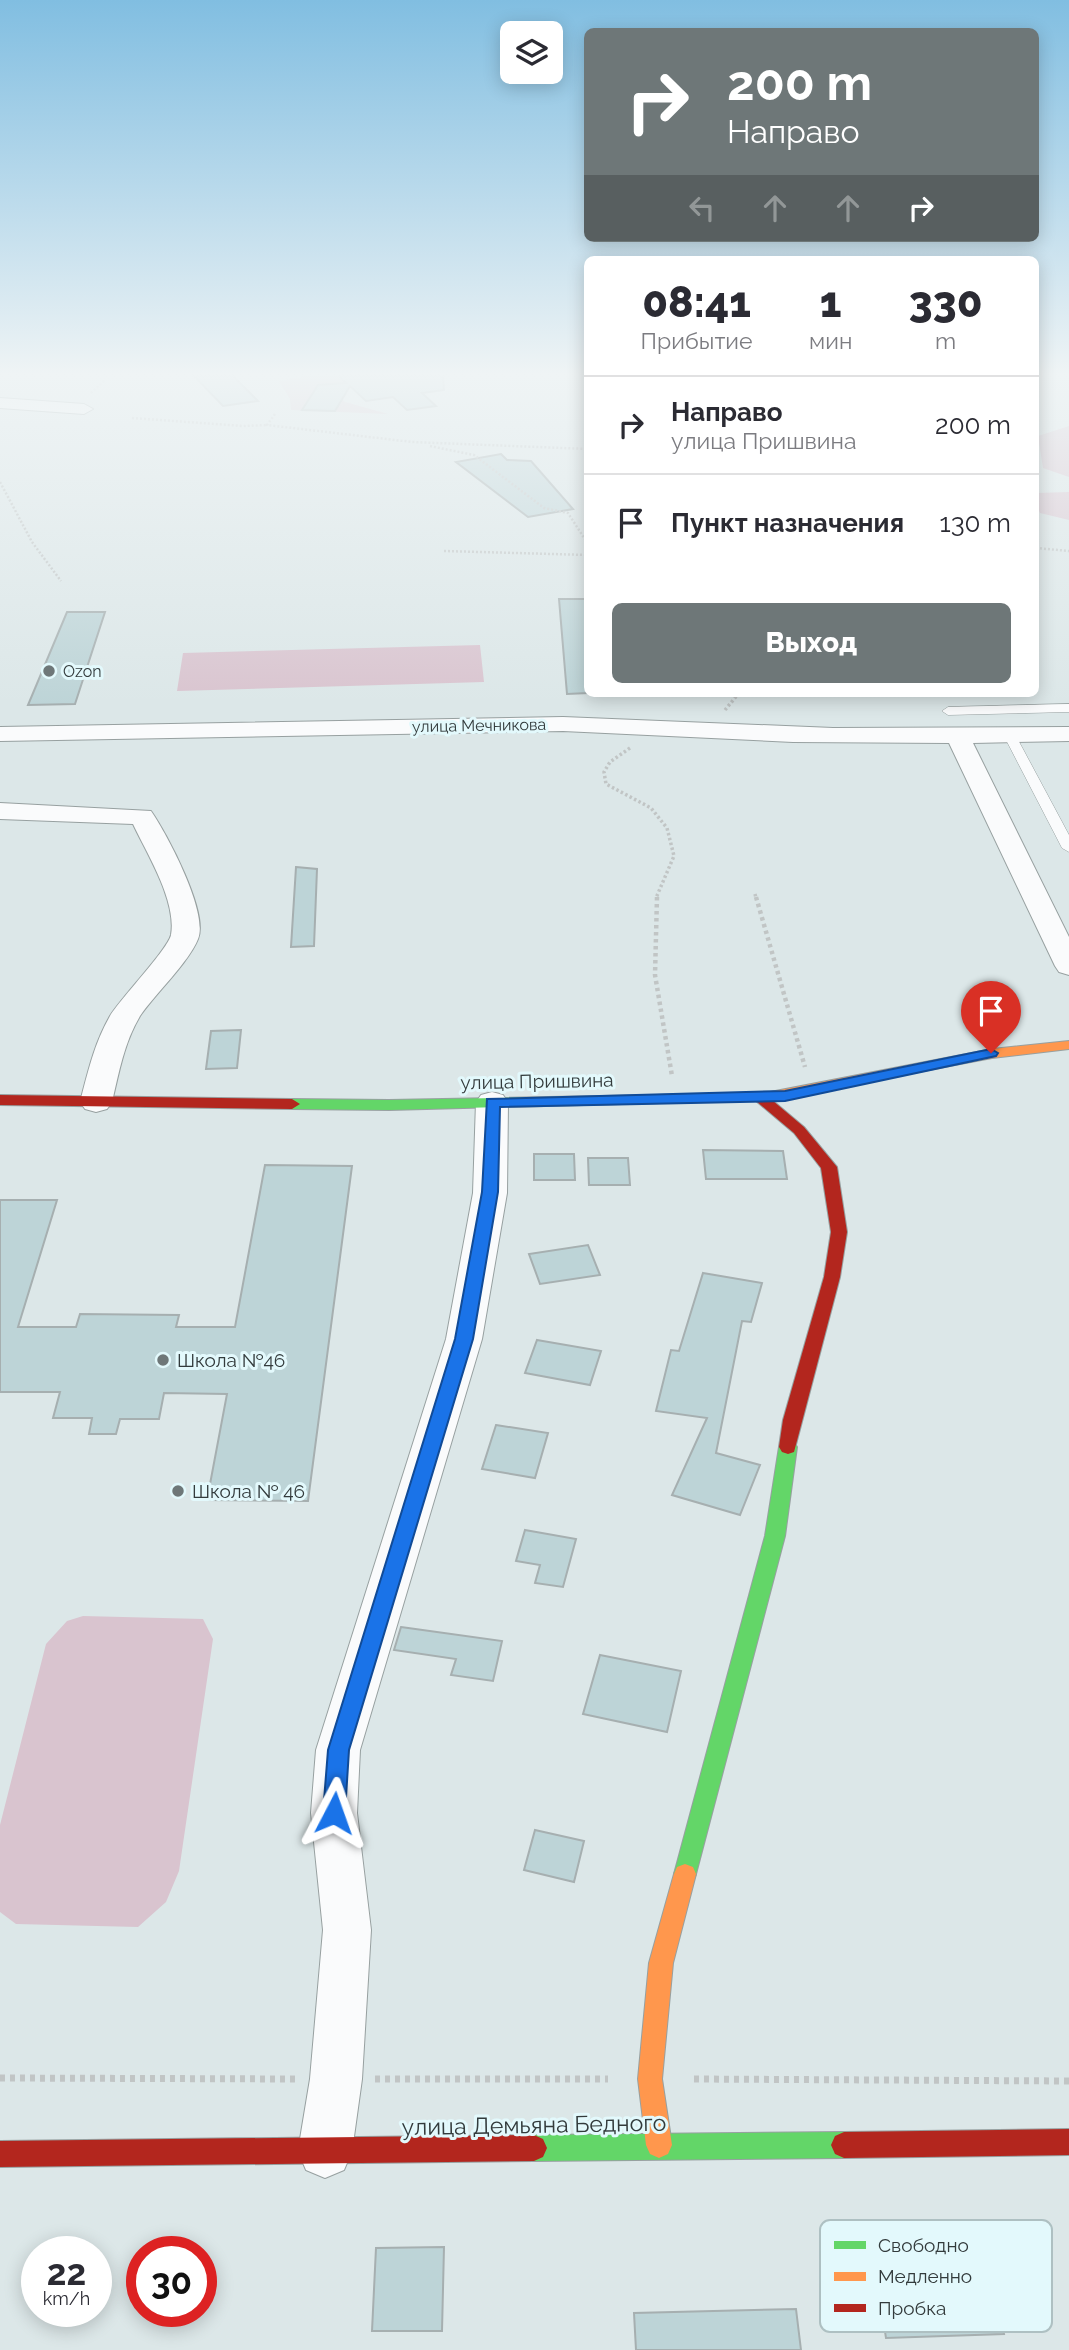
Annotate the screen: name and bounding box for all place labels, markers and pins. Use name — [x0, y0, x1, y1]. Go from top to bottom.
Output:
place label: Ozon — [63, 662, 102, 681]
marker: Ozon — [41, 663, 57, 679]
pin — [961, 981, 1021, 1053]
place label: Школа №46 — [177, 1349, 285, 1371]
marker: Школа №46 — [155, 1352, 171, 1368]
place label: Школа № 46 — [192, 1480, 305, 1502]
marker: Школа № 46 — [170, 1483, 186, 1499]

